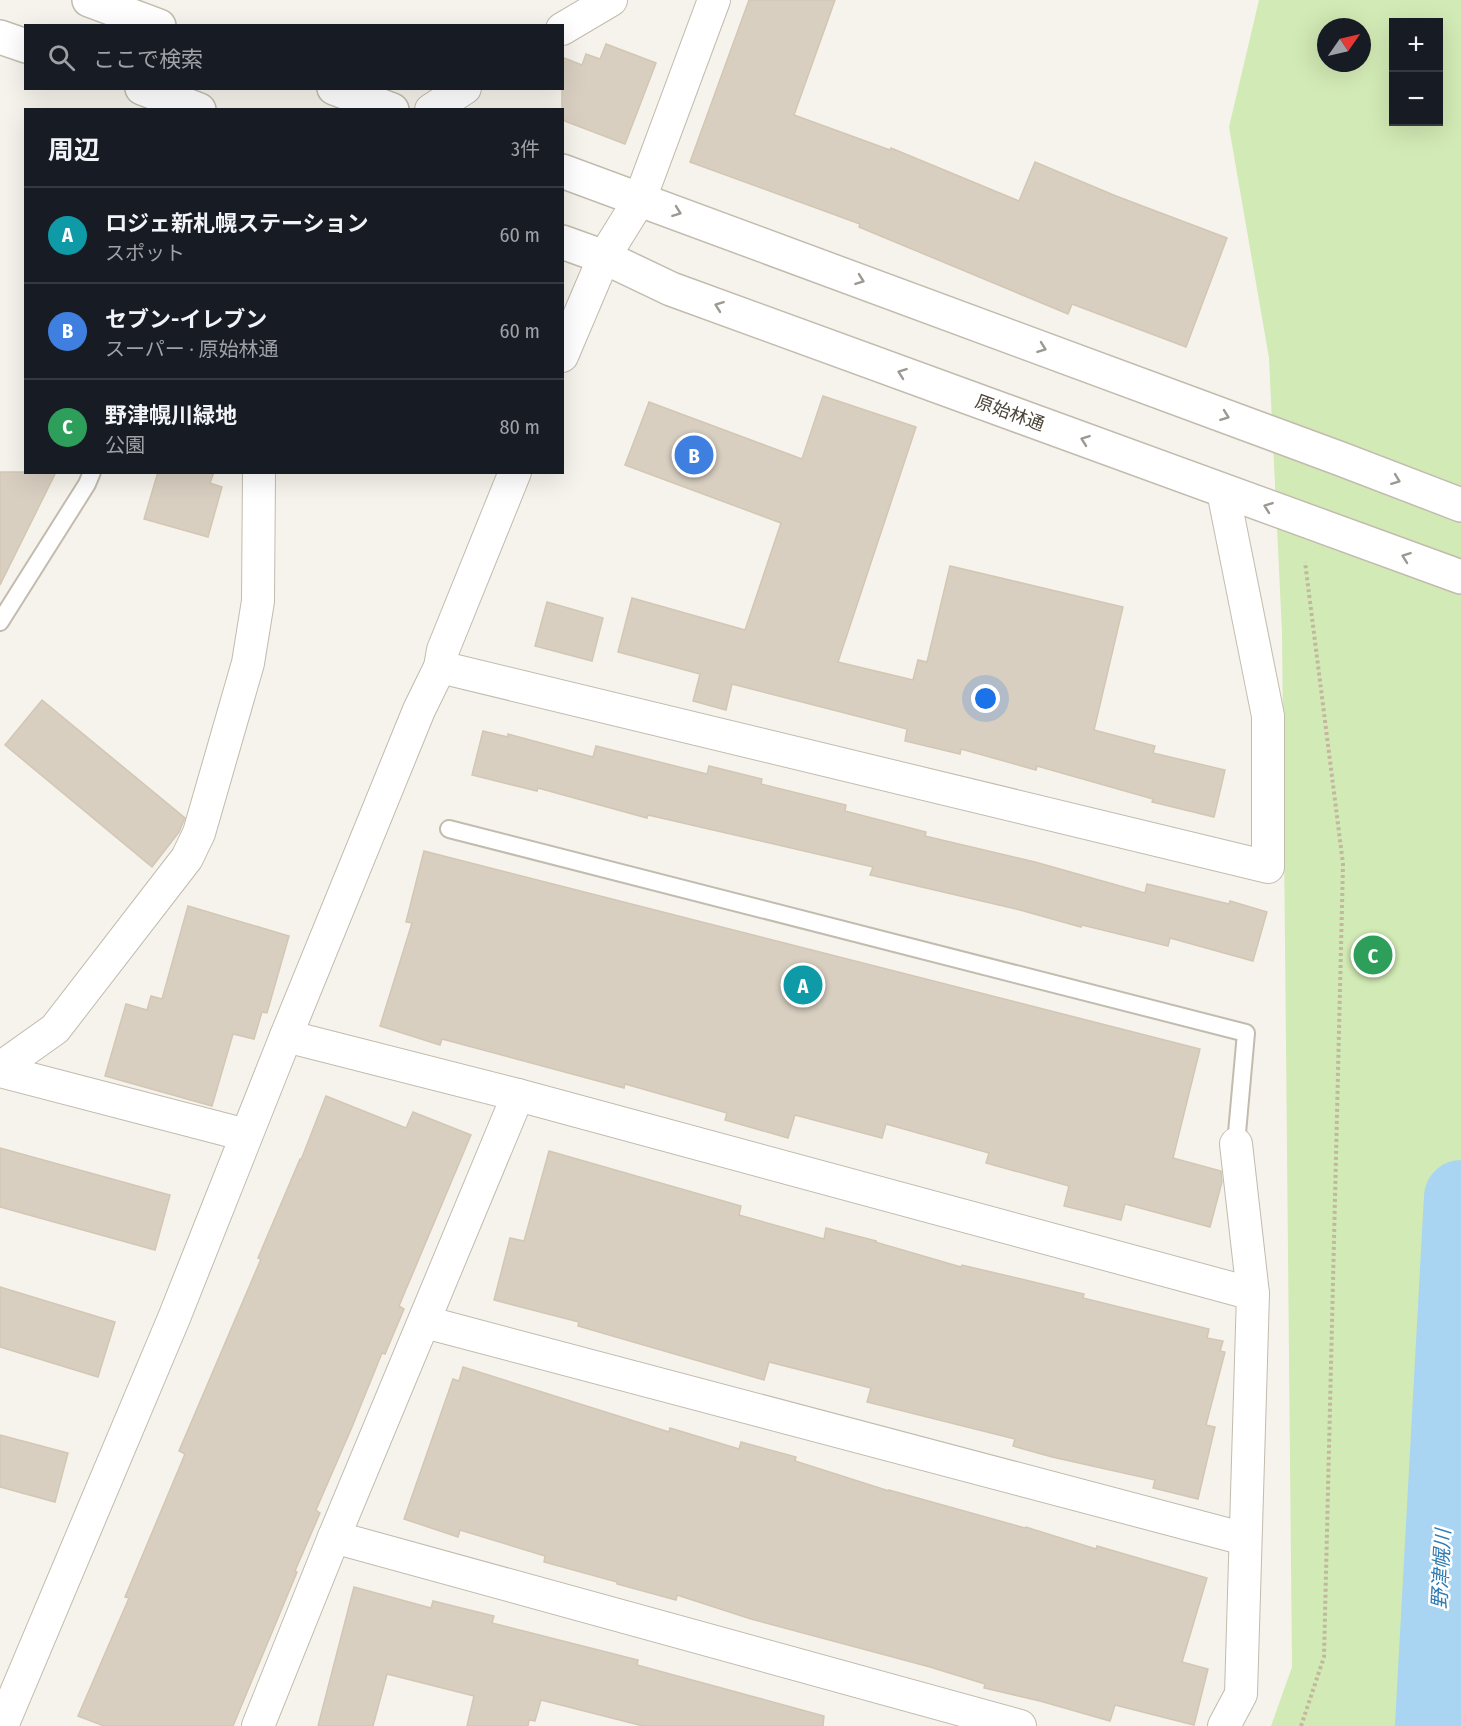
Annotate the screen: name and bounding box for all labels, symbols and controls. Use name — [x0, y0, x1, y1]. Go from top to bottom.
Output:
north arrow — [1317, 18, 1371, 72]
map controls — [1389, 18, 1443, 126]
button: + — [1389, 18, 1443, 72]
search box — [24, 24, 564, 90]
icon: search — [45, 41, 78, 74]
text: ここで検索 — [93, 46, 203, 73]
button: − — [1389, 72, 1443, 126]
text: 周辺 — [48, 135, 100, 166]
text: 3件 — [511, 137, 540, 161]
one-way arrow — [671, 205, 682, 218]
text: ロジェ新札幌ステーション — [105, 210, 369, 237]
text: A — [62, 223, 73, 247]
text: 60 m — [500, 223, 540, 247]
text: スポット — [105, 241, 185, 265]
one-way arrow — [853, 273, 864, 285]
one-way arrow — [714, 301, 725, 314]
text: セブン-イレブン — [105, 306, 267, 333]
text: B — [62, 319, 73, 343]
text: 60 m — [500, 319, 540, 343]
text: スーパー · 原始林通 — [105, 337, 278, 361]
one-way arrow — [1037, 340, 1047, 353]
one-way arrow — [897, 368, 908, 381]
street label: 原始林通 — [972, 390, 1048, 436]
text: 野津幌川緑地 — [105, 402, 237, 429]
one-way arrow — [1219, 408, 1230, 421]
text: C — [62, 415, 73, 439]
text: 80 m — [500, 415, 540, 439]
pin: B — [674, 432, 714, 478]
text: 公園 — [105, 433, 145, 457]
one-way arrow — [1080, 435, 1091, 448]
one-way arrow — [1390, 473, 1401, 485]
one-way arrow — [1263, 502, 1274, 515]
one-way arrow — [1401, 552, 1412, 565]
your location — [971, 684, 1000, 713]
pin: C — [1354, 932, 1392, 978]
pin: A — [784, 962, 822, 1008]
water label: 野津幌川 — [1427, 1526, 1455, 1610]

